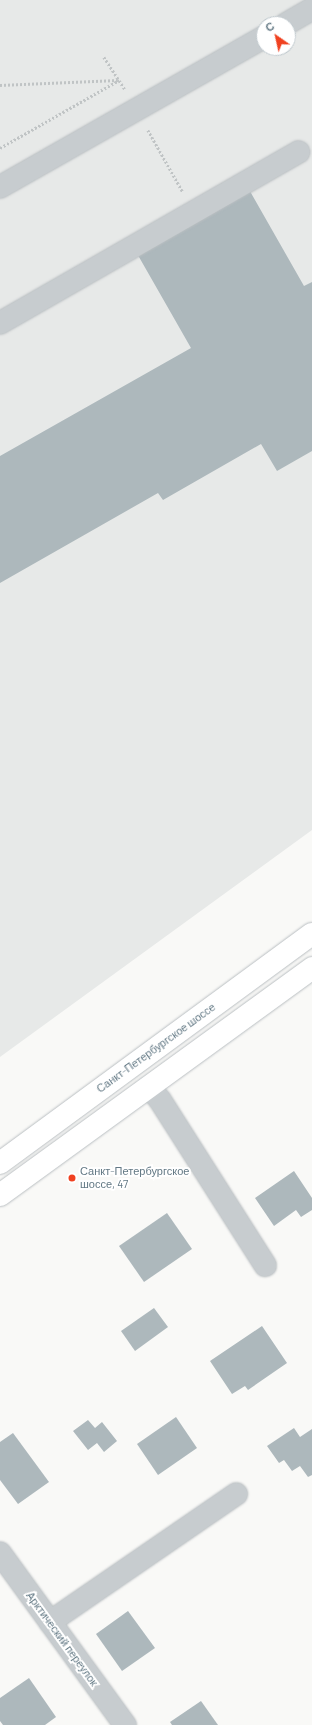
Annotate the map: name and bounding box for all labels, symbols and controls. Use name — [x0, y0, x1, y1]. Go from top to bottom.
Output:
north arrow — [256, 16, 296, 56]
text: С — [263, 19, 276, 34]
street label: Санкт-Петербургское шоссе — [94, 1000, 218, 1096]
place label: Санкт-Петербургское шоссе, 47 — [80, 1165, 189, 1191]
marker: Санкт-Петербургское шоссе, 47 — [67, 1173, 77, 1183]
street label: Арктический переулок — [23, 1589, 101, 1689]

